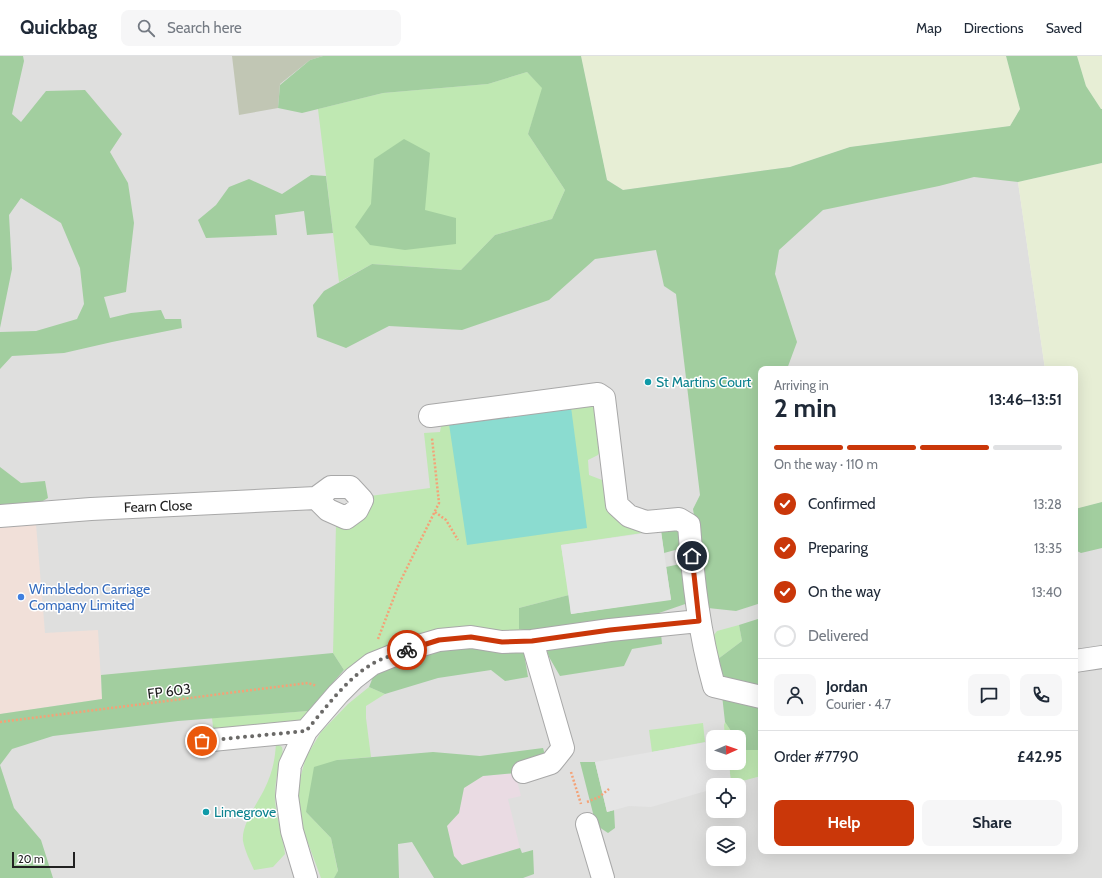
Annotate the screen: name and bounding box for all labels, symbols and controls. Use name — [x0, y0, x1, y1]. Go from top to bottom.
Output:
search box — [121, 10, 401, 46]
text: Quickbag — [20, 16, 97, 39]
icon: search — [135, 17, 157, 39]
text: Search here — [167, 19, 242, 37]
text: Map — [916, 19, 942, 37]
text: Directions — [964, 19, 1024, 37]
text: Saved — [1046, 19, 1082, 37]
place label: St Martins Court — [656, 373, 752, 391]
marker: St Martins Court — [643, 377, 653, 387]
text: Arriving in — [774, 377, 829, 393]
text: 13:46–13:51 — [989, 391, 1062, 409]
text: 2 min — [774, 392, 837, 424]
text: On the way · 110 m — [774, 456, 878, 472]
icon: check — [774, 493, 796, 515]
text: Confirmed — [808, 495, 876, 513]
street label: Fearn Close — [123, 496, 193, 516]
text: 13:28 — [1033, 496, 1062, 512]
icon: check — [774, 537, 796, 559]
pin — [675, 539, 709, 573]
text: Preparing — [808, 539, 868, 557]
text: 13:35 — [1034, 540, 1062, 556]
icon: home — [681, 545, 703, 567]
place label: Wimbledon Carriage Company Limited — [29, 580, 150, 614]
icon: check — [774, 581, 796, 603]
text: On the way — [808, 583, 881, 601]
text: 13:40 — [1031, 584, 1062, 600]
marker: Wimbledon Carriage Company Limited — [16, 592, 26, 602]
text: Delivered — [808, 627, 869, 645]
courier — [387, 630, 427, 670]
icon: bike — [396, 639, 418, 661]
button: person — [774, 674, 816, 716]
button: chat — [968, 674, 1010, 716]
button: phone — [1020, 674, 1062, 716]
text: Jordan — [826, 678, 868, 696]
street label: FP 603 — [146, 679, 192, 703]
text: Courier · 4.7 — [826, 696, 891, 712]
pin — [185, 724, 219, 758]
icon: bag — [191, 730, 213, 752]
north arrow — [706, 730, 746, 770]
map controls — [706, 730, 746, 866]
text: Order #7790 — [774, 748, 859, 766]
text: £42.95 — [1017, 748, 1062, 766]
button: locate — [706, 778, 746, 818]
button: Help — [774, 800, 914, 846]
button: Share — [922, 800, 1062, 846]
place label: Limegrove — [214, 803, 276, 821]
marker: Limegrove — [201, 807, 211, 817]
button: layers — [706, 826, 746, 866]
scale bar — [12, 850, 75, 869]
text: 20 m — [18, 852, 44, 866]

